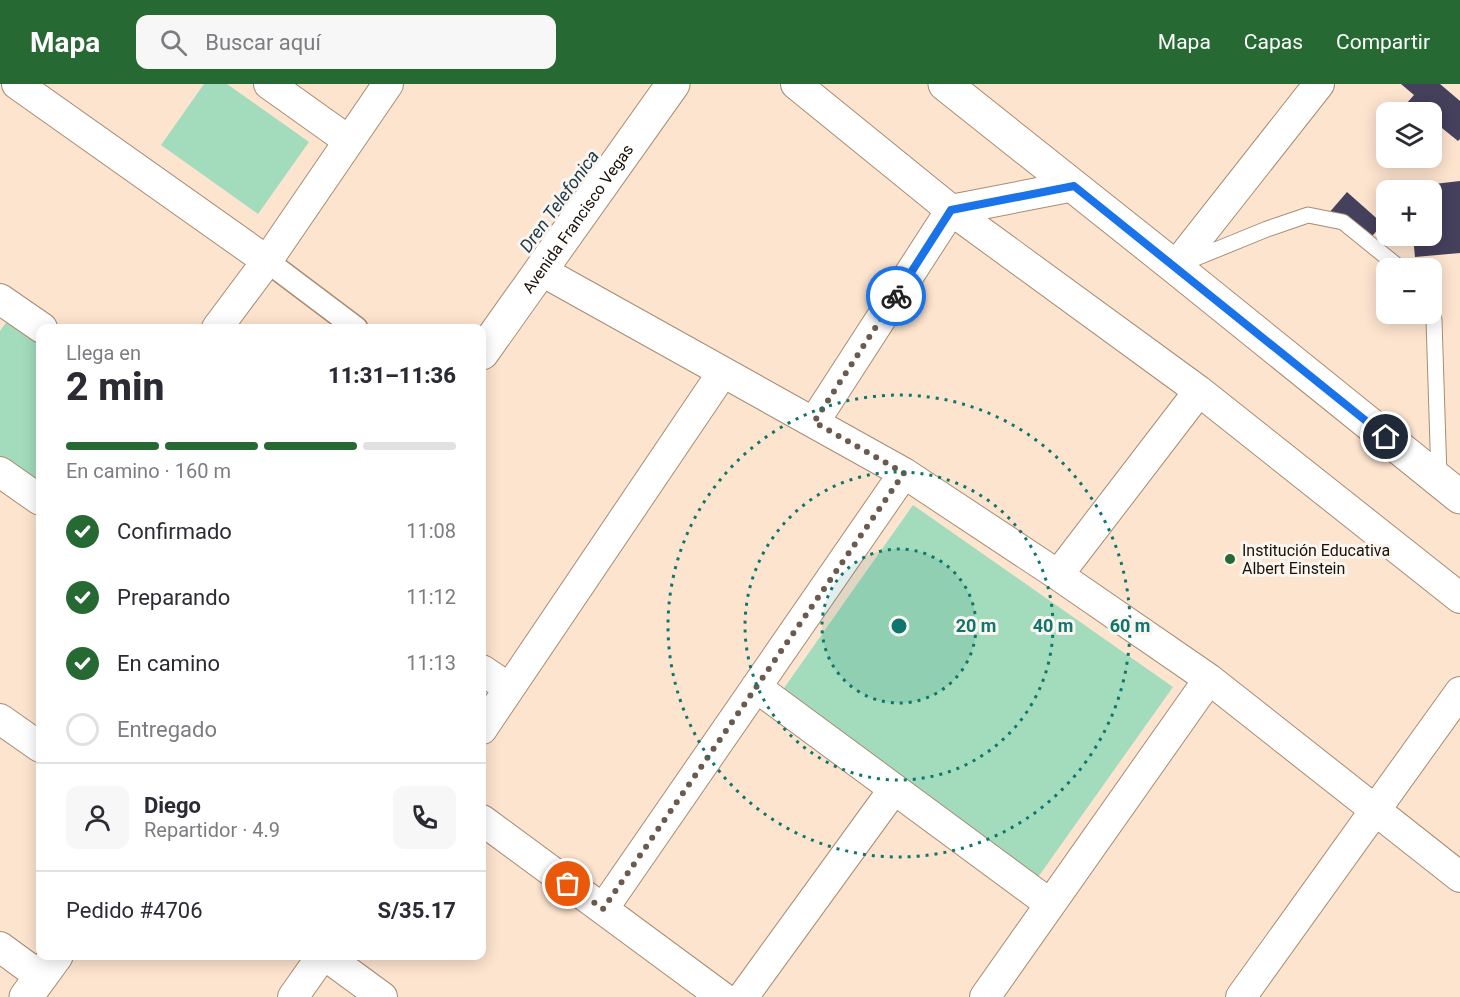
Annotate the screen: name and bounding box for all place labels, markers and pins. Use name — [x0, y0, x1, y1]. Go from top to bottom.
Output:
pin — [1360, 411, 1411, 462]
place label: Institución Educativa Albert Einstein — [1242, 541, 1390, 578]
marker: Institución Educativa Albert Einstein — [1223, 552, 1237, 566]
centre of rings — [889, 616, 909, 636]
pin — [542, 858, 593, 909]

